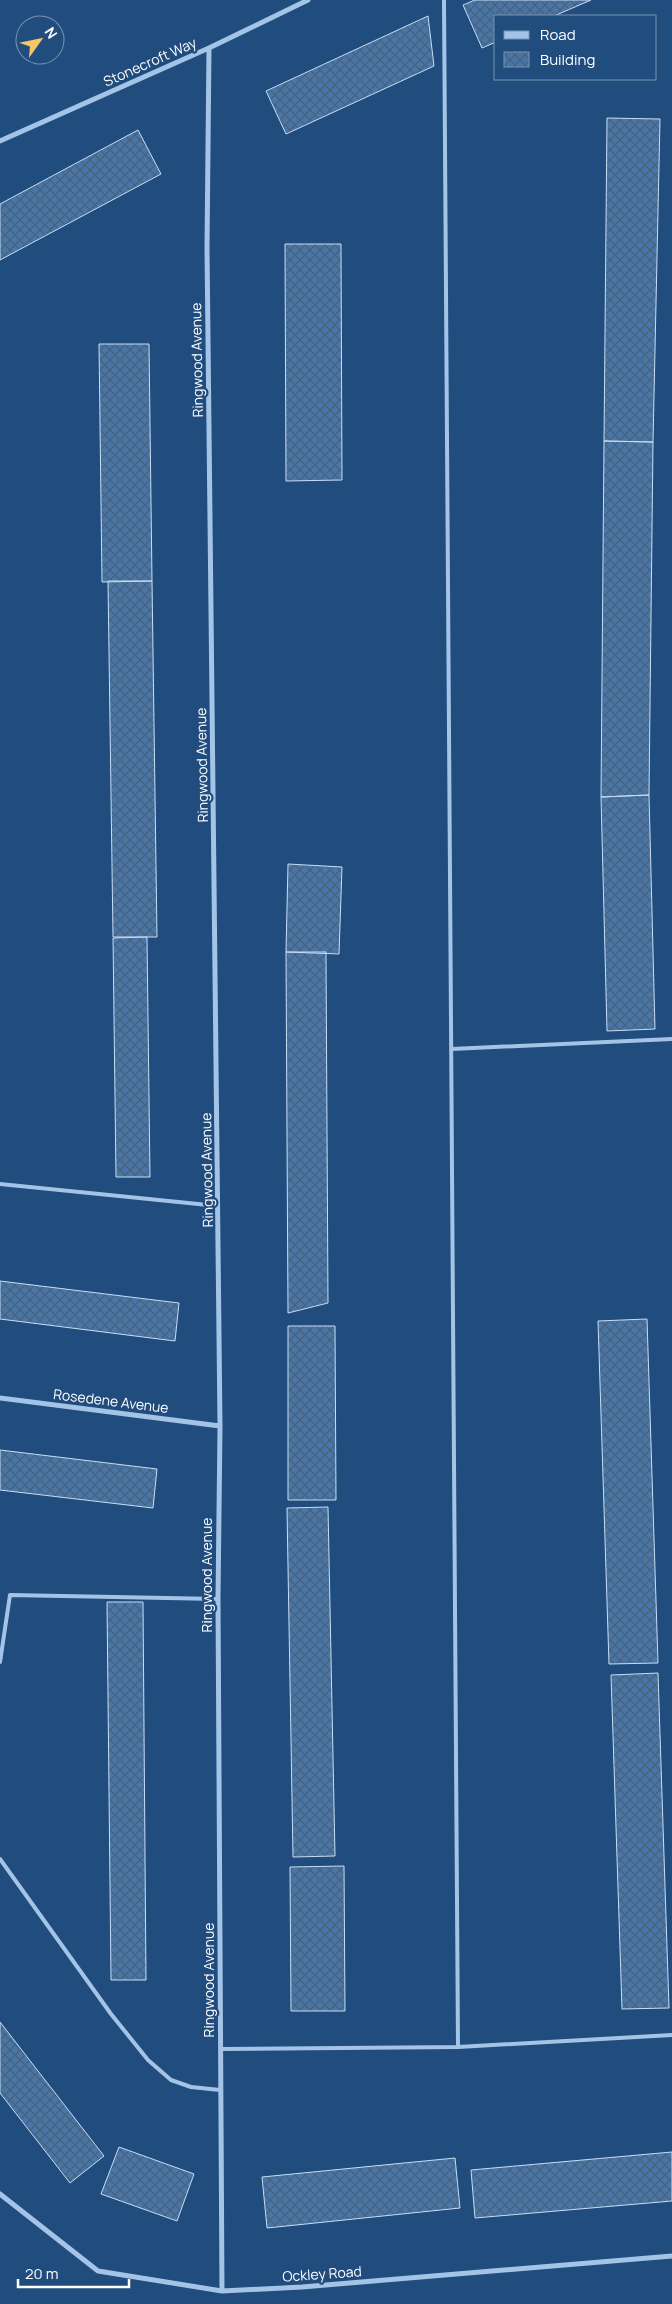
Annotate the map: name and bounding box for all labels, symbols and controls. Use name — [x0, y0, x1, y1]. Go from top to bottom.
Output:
north arrow — [15, 15, 65, 65]
legend — [494, 15, 657, 80]
text: N — [41, 23, 62, 42]
text: Road — [540, 24, 576, 45]
street label: Stonecroft Way — [100, 32, 200, 91]
text: Building — [540, 49, 595, 70]
street label: Ringwood Avenue — [186, 302, 207, 418]
street label: Ringwood Avenue — [191, 707, 212, 823]
street label: Ringwood Avenue — [196, 1112, 217, 1228]
street label: Rosedene Avenue — [52, 1384, 170, 1417]
street label: Ringwood Avenue — [197, 1518, 216, 1632]
street label: Ringwood Avenue — [199, 1923, 218, 2037]
scale bar — [18, 2256, 129, 2288]
street label: Ockley Road — [282, 2261, 362, 2286]
text: 20 m — [25, 2263, 58, 2284]

